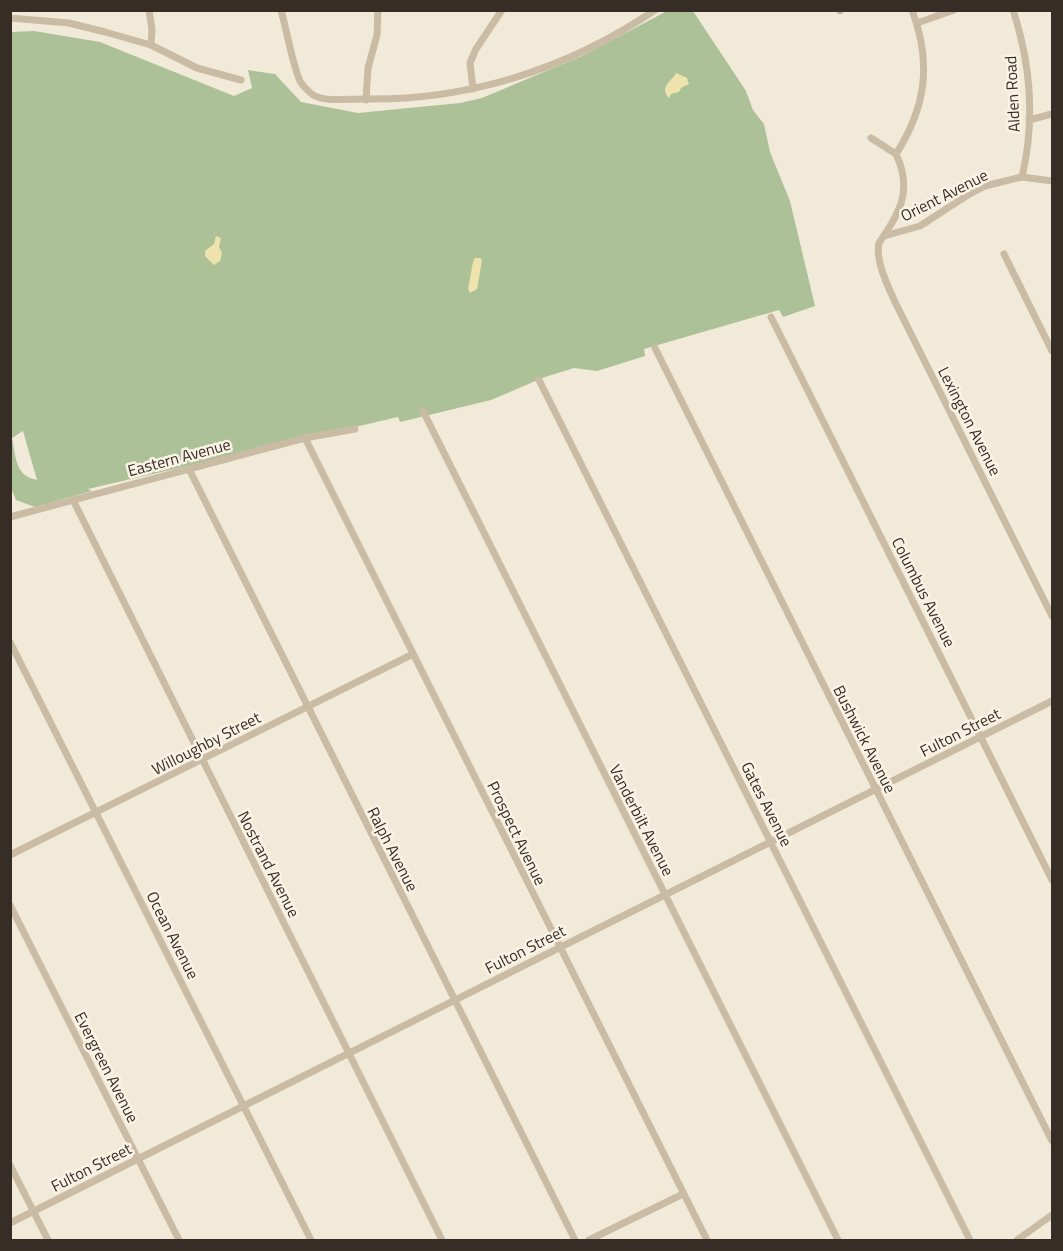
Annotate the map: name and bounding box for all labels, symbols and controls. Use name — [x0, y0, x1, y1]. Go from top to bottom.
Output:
street label: Alden Road — [998, 55, 1026, 133]
street label: Orient Avenue — [896, 163, 992, 227]
street label: Lexington Avenue — [932, 362, 1008, 480]
street label: Eastern Avenue — [125, 432, 233, 482]
street label: Columbus Avenue — [886, 533, 962, 651]
street label: Bushwick Avenue — [827, 681, 903, 797]
street label: Fulton Street — [915, 701, 1005, 763]
street label: Willoughby Street — [147, 705, 265, 781]
street label: Gates Avenue — [735, 757, 799, 851]
street label: Vanderbilt Avenue — [604, 760, 680, 880]
street label: Prospect Avenue — [481, 777, 553, 889]
street label: Ralph Avenue — [361, 802, 425, 896]
street label: Nostrand Avenue — [232, 807, 306, 921]
street label: Ocean Avenue — [141, 887, 205, 983]
street label: Fulton Street — [480, 918, 570, 980]
street label: Evergreen Avenue — [69, 1007, 145, 1127]
street label: Fulton Street — [46, 1136, 136, 1198]

